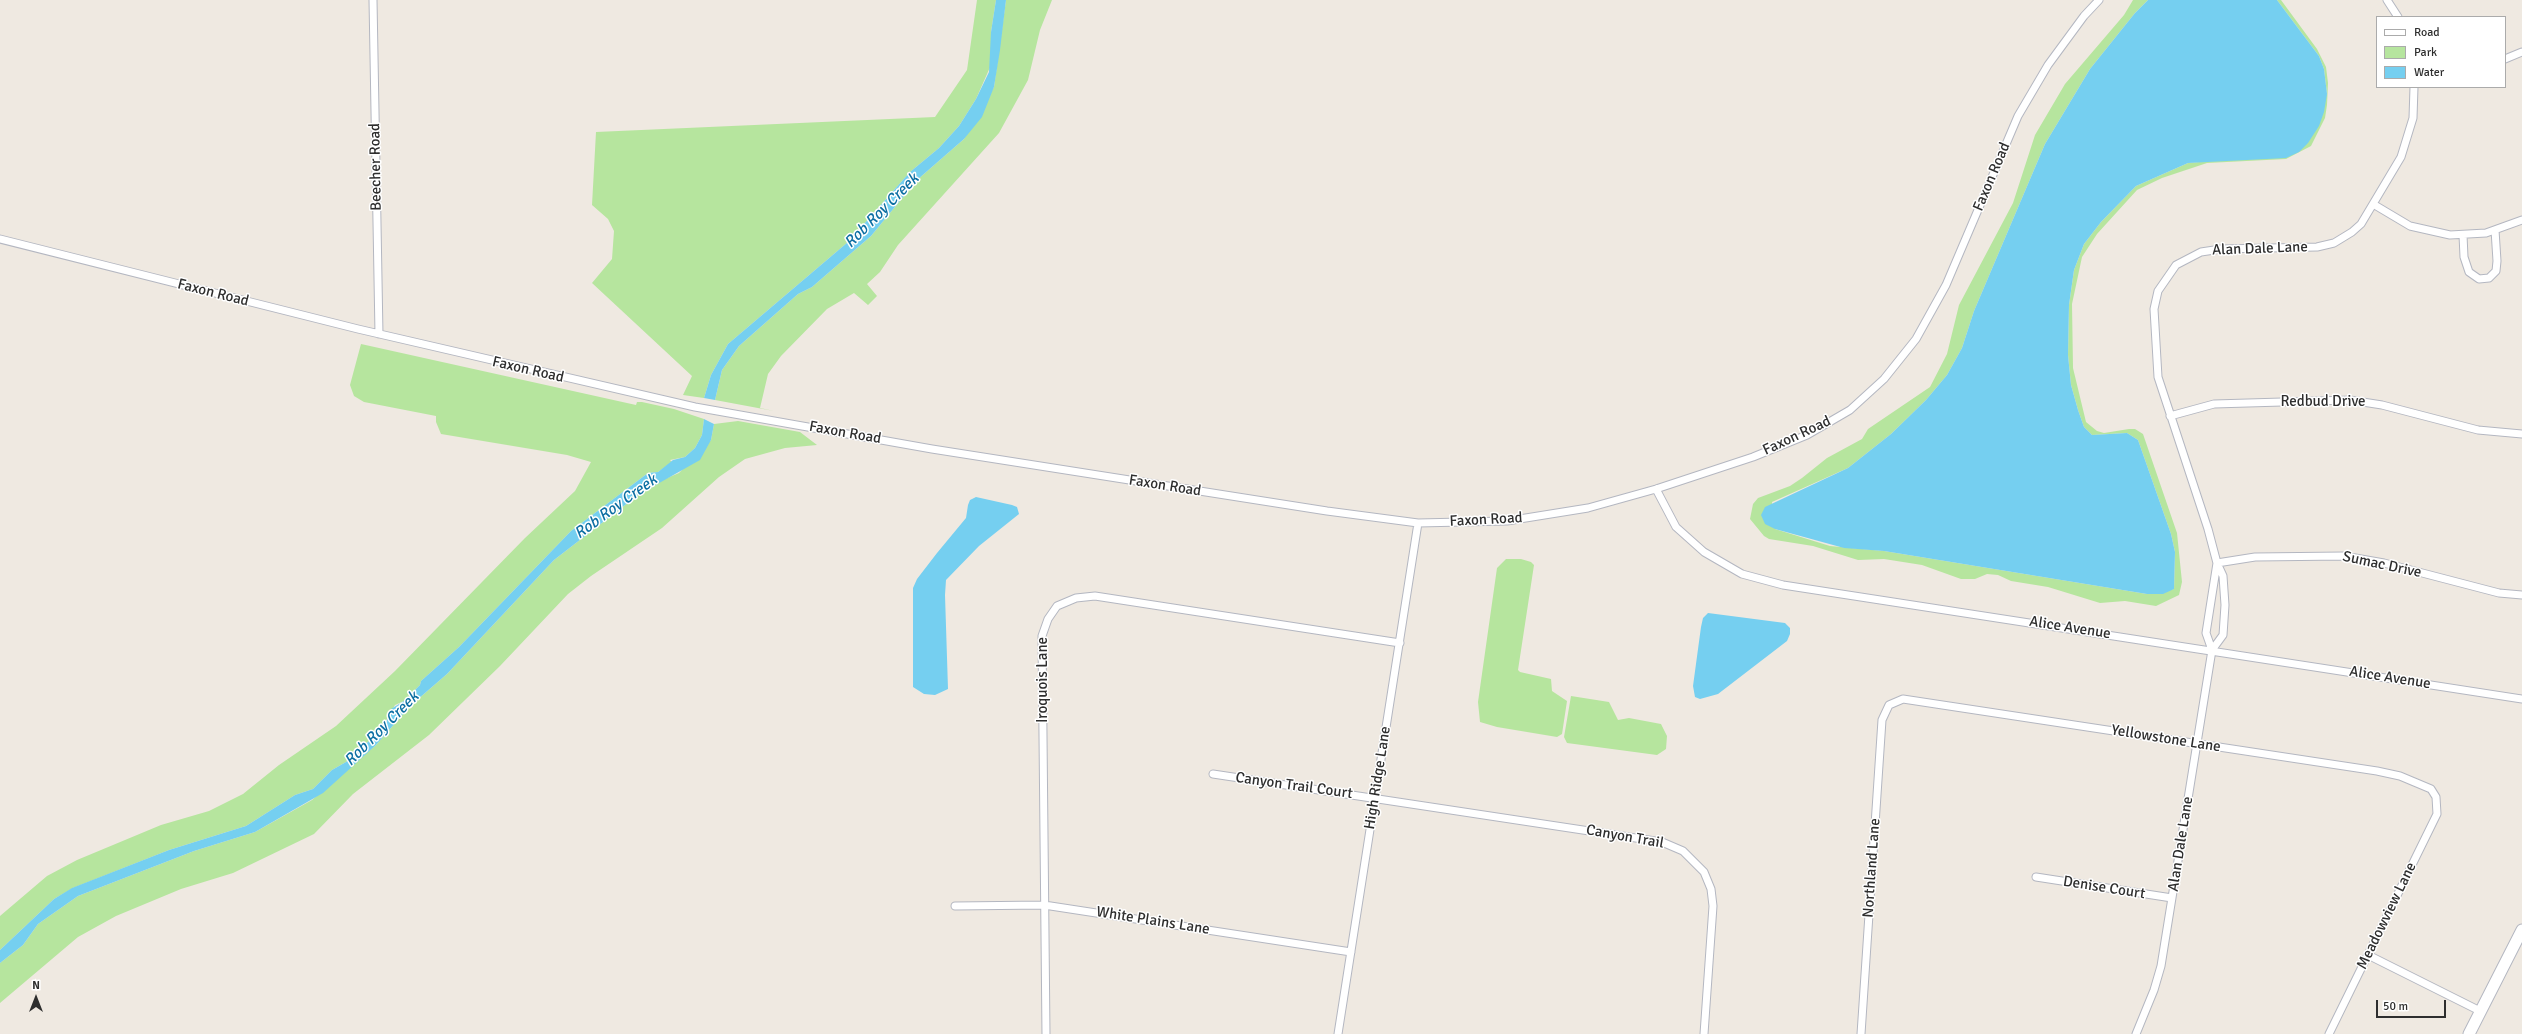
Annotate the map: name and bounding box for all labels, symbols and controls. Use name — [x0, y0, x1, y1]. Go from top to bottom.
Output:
legend — [2376, 16, 2506, 88]
text: Road — [2414, 25, 2440, 40]
text: Park — [2414, 45, 2437, 60]
text: Water — [2414, 65, 2444, 80]
street label: Beecher Road — [366, 123, 386, 211]
street label: Faxon Road — [1969, 140, 2015, 214]
water label: Rob Roy Creek — [841, 170, 923, 252]
street label: Alan Dale Lane — [2212, 238, 2308, 260]
street label: Faxon Road — [175, 275, 251, 311]
street label: Faxon Road — [490, 353, 566, 387]
street label: Redbud Drive — [2280, 393, 2366, 411]
street label: Faxon Road — [1760, 412, 1834, 460]
street label: Faxon Road — [808, 418, 882, 448]
water label: Rob Roy Creek — [571, 471, 661, 543]
street label: Faxon Road — [1128, 471, 1202, 501]
street label: Faxon Road — [1449, 509, 1523, 531]
street label: Sumac Drive — [2341, 548, 2423, 582]
street label: Alice Avenue — [2028, 613, 2112, 643]
street label: Iroquois Lane — [1034, 637, 1052, 723]
street label: Alice Avenue — [2348, 663, 2432, 693]
water label: Rob Roy Creek — [341, 688, 423, 770]
street label: Yellowstone Lane — [2110, 721, 2222, 757]
street label: High Ridge Lane — [1361, 725, 1395, 831]
street label: Canyon Trail Court — [1234, 769, 1354, 803]
street label: Alan Dale Lane — [2165, 795, 2197, 893]
street label: Northland Lane — [1860, 818, 1884, 918]
street label: Canyon Trail — [1585, 821, 1665, 853]
street label: Meadowview Lane — [2353, 860, 2421, 972]
street label: Denise Court — [2062, 873, 2146, 903]
street label: White Plains Lane — [1095, 903, 1211, 939]
north arrow — [16, 978, 56, 1018]
text: N — [32, 979, 40, 992]
scale bar — [2378, 992, 2448, 1018]
text: 50 m — [2383, 999, 2408, 1014]

